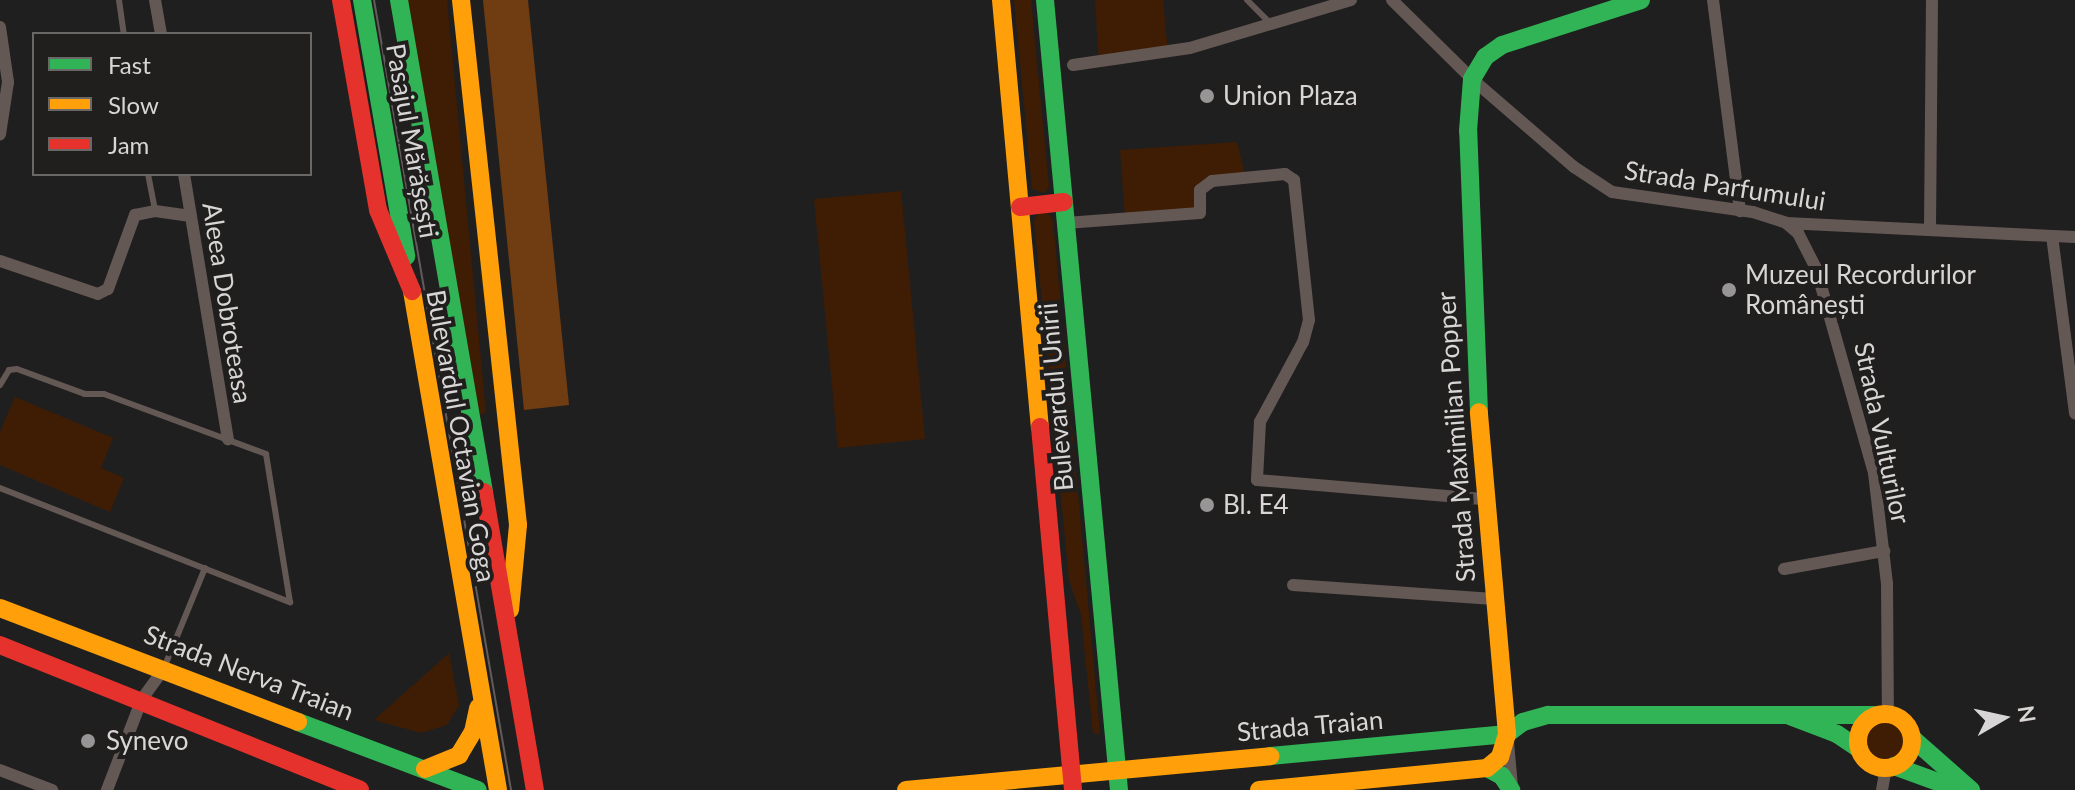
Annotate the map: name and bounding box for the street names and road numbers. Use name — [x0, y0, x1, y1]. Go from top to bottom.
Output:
street label: Pasajul Mărășești — [380, 41, 444, 241]
street label: Strada Parfumului — [1622, 155, 1828, 217]
street label: Aleea Dobroteasa — [196, 200, 258, 406]
street label: Bulevardul Octavian Goga — [420, 287, 502, 585]
street label: Strada Maximilian Popper — [1430, 291, 1482, 583]
street label: Bulevardul Unirii — [1032, 302, 1080, 492]
street label: Strada Vulturilor — [1847, 339, 1917, 527]
street label: Strada Nerva Traian — [139, 619, 359, 727]
street label: Strada Traian — [1235, 704, 1385, 748]

